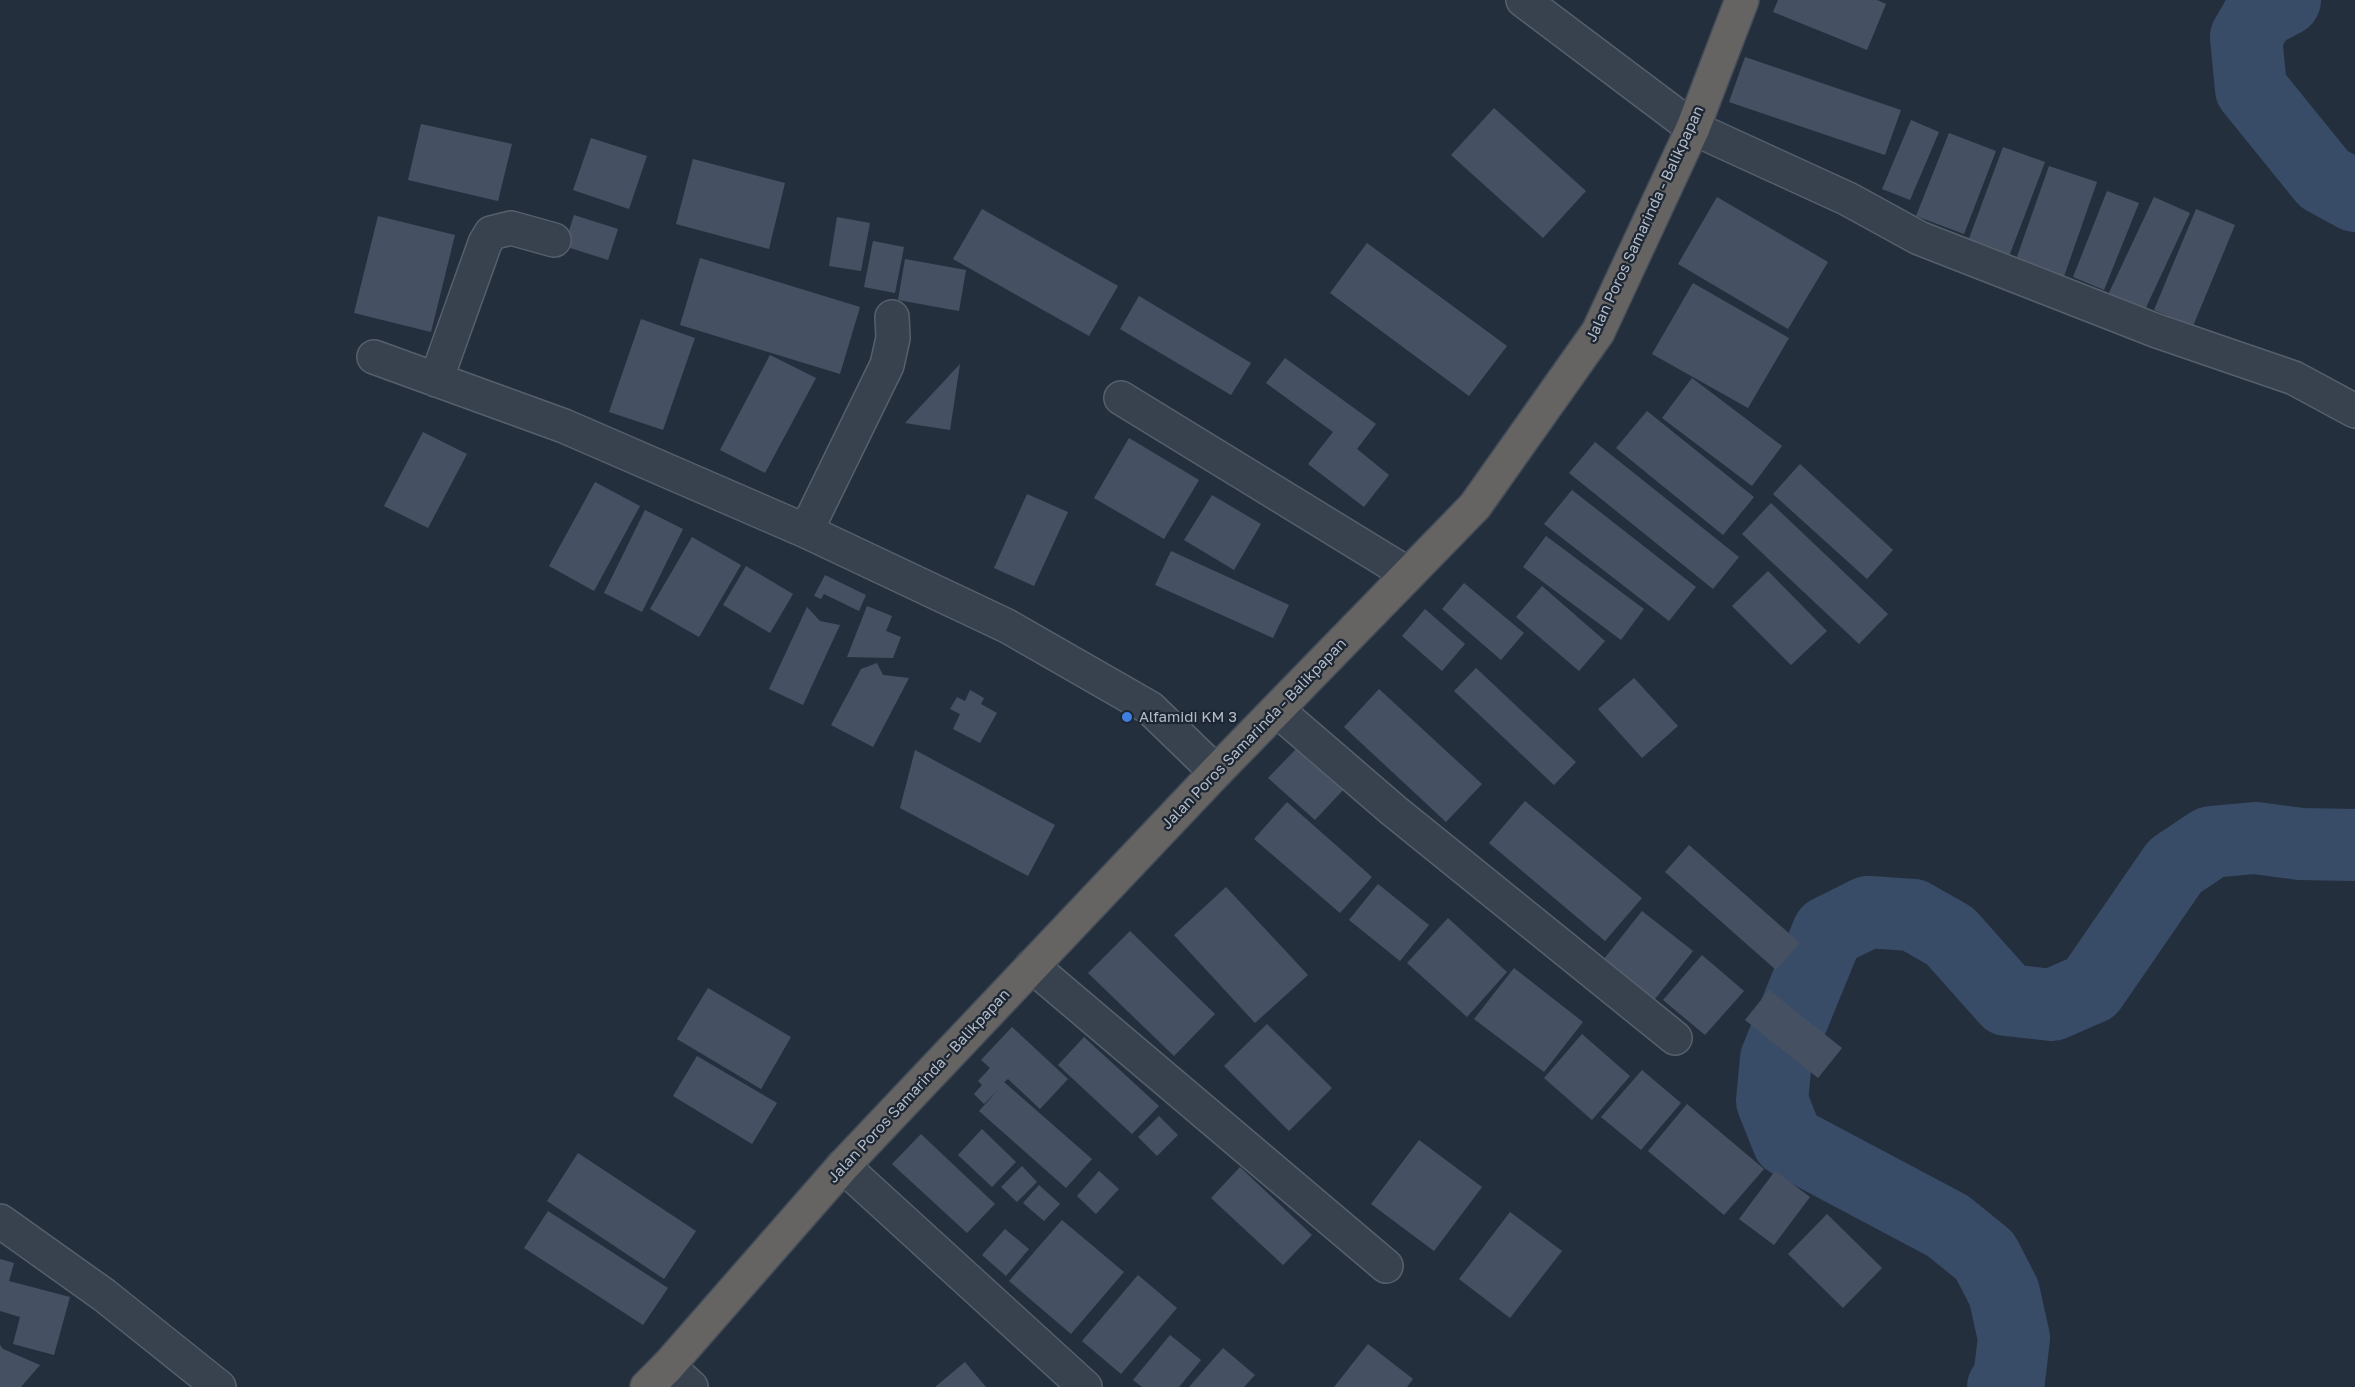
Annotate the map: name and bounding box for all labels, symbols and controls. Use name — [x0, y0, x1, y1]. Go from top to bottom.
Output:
street label: Jalan Poros Samarinda - Balikpapan — [1582, 103, 1708, 345]
street label: Jalan Poros Samarinda - Balikpapan — [1158, 635, 1350, 833]
place label: Alfamidi KM 3 — [1139, 708, 1237, 726]
marker: Alfamidi KM 3 — [1120, 710, 1134, 724]
street label: Jalan Poros Samarinda - Balikpapan — [824, 985, 1014, 1187]

